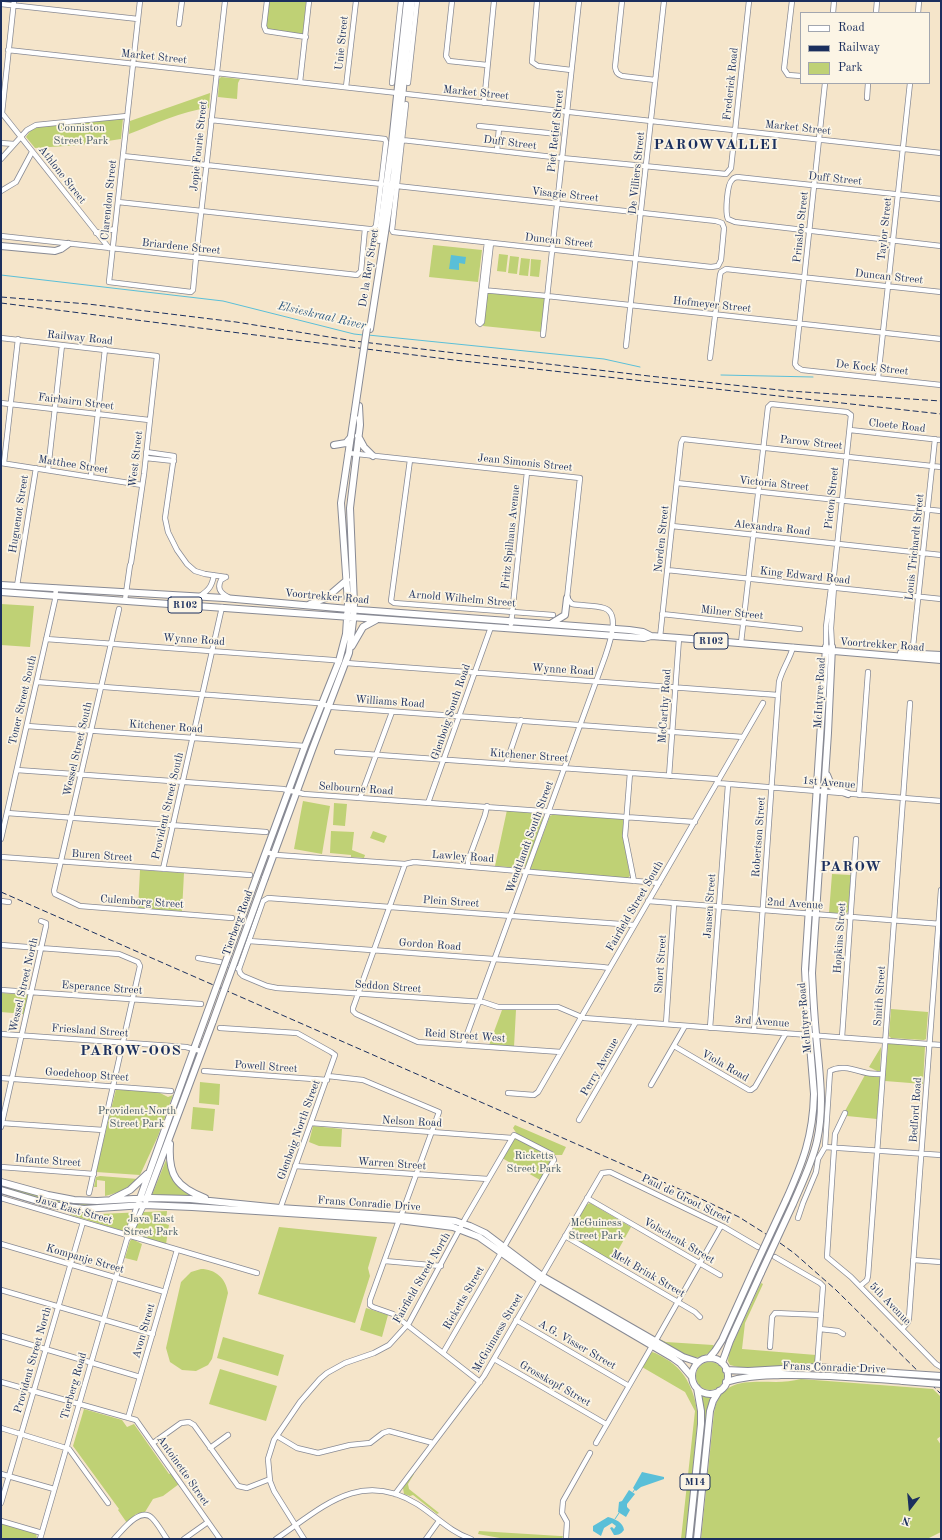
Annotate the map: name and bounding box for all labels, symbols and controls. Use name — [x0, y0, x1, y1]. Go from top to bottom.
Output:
legend — [800, 12, 930, 84]
street label: Unie Street — [333, 15, 351, 71]
text: Road — [838, 22, 865, 34]
text: Railway — [838, 42, 880, 54]
street label: Market Street — [120, 47, 188, 67]
street label: Frederick Road — [721, 47, 741, 121]
text: Park — [838, 62, 863, 74]
street label: Market Street — [442, 83, 510, 103]
street label: Piet Retief Street — [545, 89, 567, 173]
street label: Jopie Fourie Street — [188, 100, 210, 192]
street label: Market Street — [764, 118, 832, 138]
park label: Conniston Street Park — [54, 121, 108, 147]
street label: De Villiers Street — [626, 131, 648, 215]
street label: Duff Street — [482, 133, 538, 153]
district label: PAROWVALLEI — [653, 136, 779, 154]
street label: Athlone Street — [35, 143, 89, 207]
street label: Clarendon Street — [98, 159, 120, 241]
street label: Duff Street — [807, 170, 863, 188]
street label: Visagie Street — [531, 185, 599, 205]
street label: Prinsloo Street — [791, 191, 811, 263]
street label: Taylor Street — [875, 197, 895, 261]
street label: De la Rey Street — [356, 228, 382, 308]
street label: Duncan Street — [524, 231, 594, 251]
street label: Briardene Street — [141, 236, 221, 258]
street label: Duncan Street — [854, 267, 924, 287]
street label: Hofmeyer Street — [672, 294, 752, 316]
water label: Elsieskraal River — [277, 299, 367, 333]
street label: Railway Road — [46, 328, 114, 348]
street label: De Kock Street — [835, 358, 909, 378]
street label: Fairbairn Street — [37, 391, 115, 413]
street label: Cloete Road — [868, 416, 926, 436]
street label: West Street — [126, 430, 146, 488]
street label: Parow Street — [779, 433, 843, 453]
street label: Jean Simonis Street — [477, 451, 573, 475]
street label: Matthee Street — [37, 453, 109, 477]
street label: Picton Street — [822, 466, 842, 530]
street label: Huguenot Street — [6, 474, 32, 554]
street label: Victoria Street — [738, 474, 810, 494]
street label: Fritz Spilhaus Avenue — [499, 484, 523, 590]
street label: Louis Trichardt Street — [903, 493, 927, 601]
street label: Norden Street — [652, 505, 672, 573]
street label: Alexandra Road — [733, 517, 811, 539]
street label: King Edward Road — [759, 565, 851, 587]
street label: Voortrekker Road — [284, 587, 370, 607]
street label: Arnold Wilhelm Street — [407, 588, 517, 610]
road number: R102 — [168, 597, 202, 613]
street label: Milner Street — [700, 603, 764, 623]
street label: Wynne Road — [163, 631, 225, 649]
road number: R102 — [694, 633, 728, 649]
street label: Voortrekker Road — [839, 635, 925, 655]
street label: Toner Street South — [6, 654, 40, 746]
street label: McIntyre Road — [812, 657, 828, 729]
street label: Wynne Road — [532, 661, 594, 679]
street label: Glenboig South Road — [428, 662, 474, 762]
street label: McCarthy Road — [656, 668, 674, 744]
street label: Williams Road — [355, 693, 425, 711]
street label: Wessel Street South — [61, 700, 95, 798]
street label: Kitchener Road — [129, 718, 203, 736]
street label: Kitchener Street — [489, 747, 569, 765]
street label: Provident Street South — [149, 751, 187, 861]
street label: 1st Avenue — [802, 774, 856, 792]
street label: Wendtlandt South Street — [504, 779, 556, 895]
street label: Selbourne Road — [318, 780, 394, 798]
street label: Robertson Street — [750, 796, 768, 878]
street label: Buren Street — [71, 847, 133, 865]
street label: Lawley Road — [431, 848, 495, 866]
street label: Fairfield Street South — [604, 858, 666, 954]
district label: PAROW — [820, 858, 882, 876]
street label: Jansen Street — [701, 873, 719, 939]
street label: Tierberg Road — [220, 888, 256, 958]
street label: Culemborg Street — [100, 892, 184, 912]
street label: Plein Street — [422, 893, 480, 911]
street label: 2nd Avenue — [767, 895, 823, 913]
street label: Hopkins Street — [831, 902, 849, 974]
street label: Short Street — [652, 934, 670, 994]
street label: Wessel Street North — [7, 936, 41, 1034]
street label: Gordon Road — [398, 936, 462, 954]
street label: Smith Street — [871, 965, 889, 1027]
street label: Seddon Street — [354, 978, 422, 996]
street label: Esperance Street — [61, 979, 143, 997]
street label: McIntyre Road — [795, 982, 815, 1054]
street label: 3rd Avenue — [734, 1014, 790, 1030]
street label: Friesland Street — [51, 1022, 129, 1040]
street label: Reid Street West — [424, 1027, 506, 1045]
street label: Perry Avenue — [578, 1036, 622, 1098]
district label: PAROW-OOS — [80, 1042, 182, 1060]
street label: Viola Road — [699, 1047, 751, 1085]
street label: Powell Street — [234, 1058, 298, 1076]
street label: Goedehoop Street — [45, 1065, 129, 1085]
street label: Bedford Road — [907, 1077, 925, 1143]
street label: Glenboig North Street — [275, 1078, 323, 1182]
park label: Provident-North Street Park — [98, 1104, 176, 1130]
street label: Nelson Road — [382, 1114, 442, 1130]
park label: Ricketts Street Park — [507, 1149, 561, 1175]
street label: Infante Street — [14, 1152, 82, 1170]
street label: Warren Street — [357, 1155, 427, 1173]
street label: Paul de Groot Street — [639, 1172, 733, 1226]
street label: Java East Street — [34, 1193, 114, 1227]
street label: Frans Conradie Drive — [317, 1194, 421, 1214]
park label: Java East Street Park — [124, 1212, 178, 1238]
street label: Volschenk Street — [641, 1215, 717, 1267]
park label: McGuiness Street Park — [569, 1216, 623, 1242]
street label: Fairfield Street North — [391, 1230, 453, 1326]
street label: Kompanje Street — [45, 1242, 125, 1276]
street label: Melt Brink Street — [609, 1247, 687, 1301]
street label: Ricketts Street — [441, 1264, 487, 1332]
street label: 5th Avenue — [866, 1280, 914, 1328]
street label: McGuinness Street — [470, 1291, 526, 1375]
street label: Avon Street — [130, 1302, 158, 1360]
street label: Provident Street North — [12, 1305, 54, 1415]
street label: A.G. Visser Street — [536, 1317, 618, 1373]
street label: Tierberg Road — [58, 1351, 90, 1421]
street label: Grosskopf Street — [517, 1358, 593, 1410]
street label: Frans Conradie Drive — [782, 1360, 886, 1376]
street label: Antoinette Street — [154, 1433, 212, 1509]
road number: M14 — [680, 1474, 710, 1490]
north arrow — [890, 1488, 930, 1528]
text: N — [901, 1514, 912, 1526]

